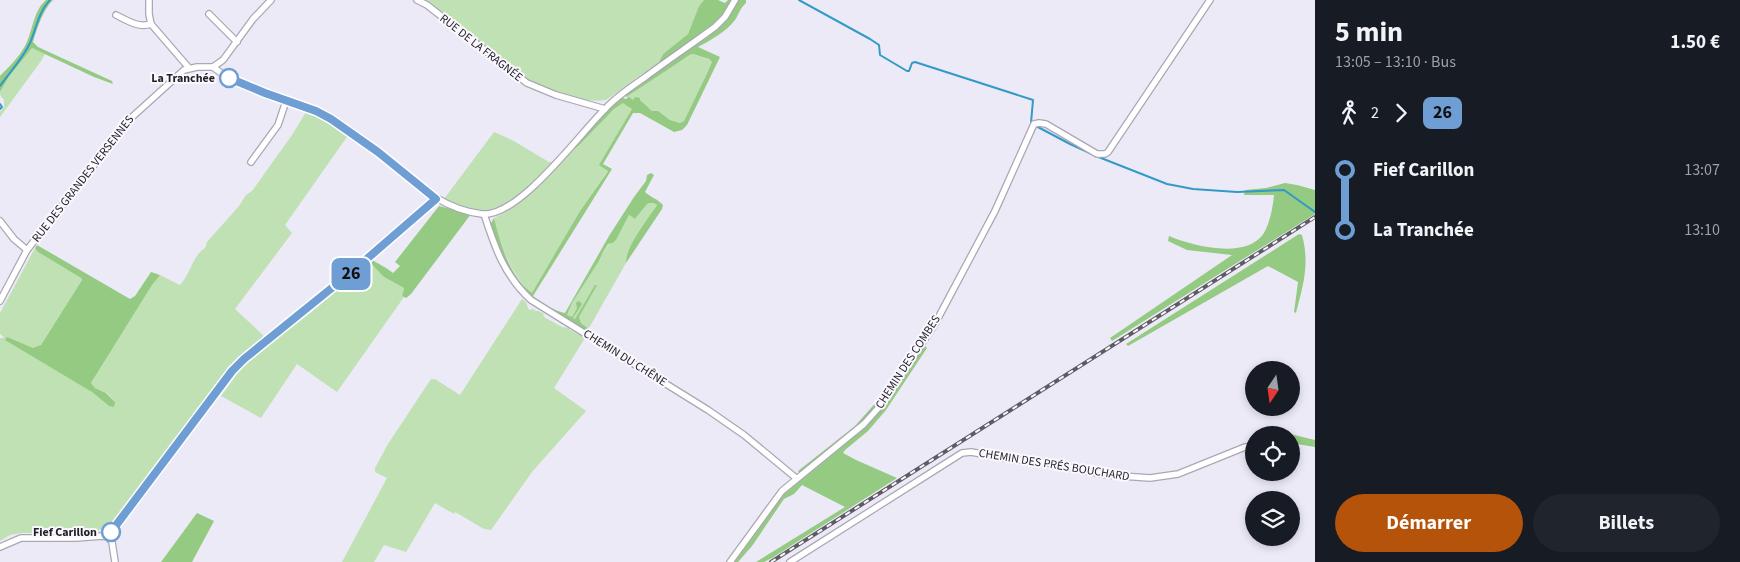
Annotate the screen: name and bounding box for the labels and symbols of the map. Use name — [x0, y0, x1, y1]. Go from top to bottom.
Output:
street label: RUE DE LA FRAGNÉE — [436, 10, 526, 86]
marker: La Tranchée — [219, 68, 239, 88]
place label: La Tranchée — [151, 70, 215, 87]
street label: RUE DES GRANDES VERSENNES — [28, 112, 138, 246]
line badge: 26 — [328, 258, 374, 290]
street label: CHEMIN DES COMBES — [871, 312, 945, 412]
street label: CHEMIN DU CHÊNE — [580, 325, 670, 391]
north arrow — [1245, 361, 1300, 416]
street label: CHEMIN DES PRÉS BOUCHARD — [977, 445, 1131, 485]
marker: Fief Carillon — [101, 522, 121, 542]
place label: Fief Carillon — [33, 524, 97, 541]

